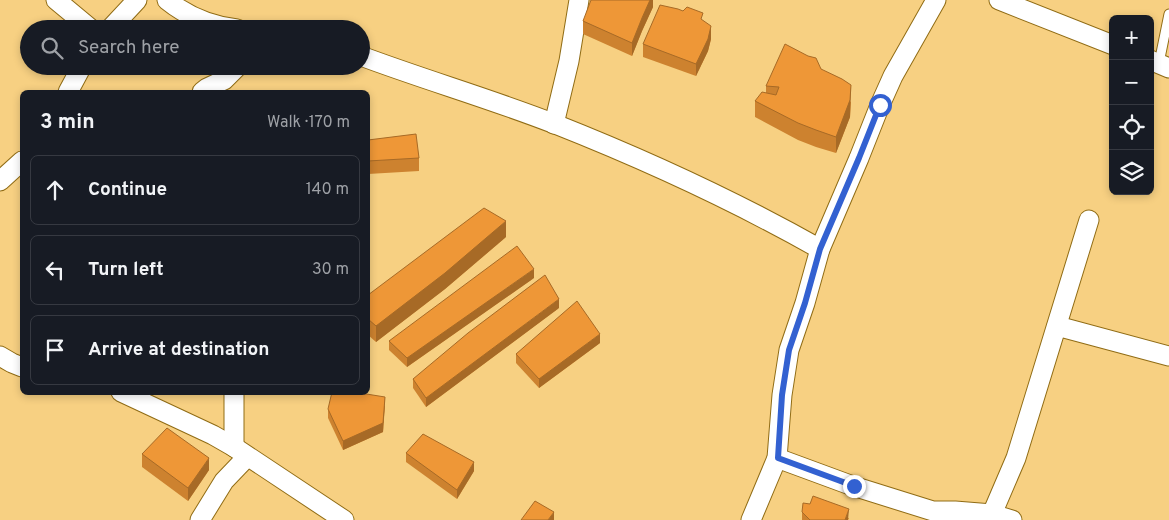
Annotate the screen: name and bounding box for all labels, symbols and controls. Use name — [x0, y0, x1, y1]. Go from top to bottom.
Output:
map controls — [1109, 15, 1154, 195]
button: + — [1109, 15, 1154, 60]
search box — [20, 20, 370, 75]
icon: search — [38, 34, 66, 62]
text: Search here — [78, 36, 180, 60]
button: − — [1109, 60, 1154, 105]
route start — [869, 94, 892, 117]
button: locate — [1109, 105, 1154, 150]
text: 3 min — [40, 109, 95, 136]
text: Walk · 170 m — [267, 113, 350, 133]
button: layers — [1109, 150, 1154, 195]
icon: ahead — [41, 176, 69, 204]
text: Continue — [88, 178, 167, 202]
text: 140 m — [306, 180, 349, 200]
icon: left — [41, 256, 69, 284]
text: Turn left — [88, 258, 164, 282]
text: 30 m — [312, 260, 349, 280]
icon: arrive — [41, 336, 69, 364]
text: Arrive at destination — [88, 338, 269, 362]
route end — [843, 475, 866, 498]

